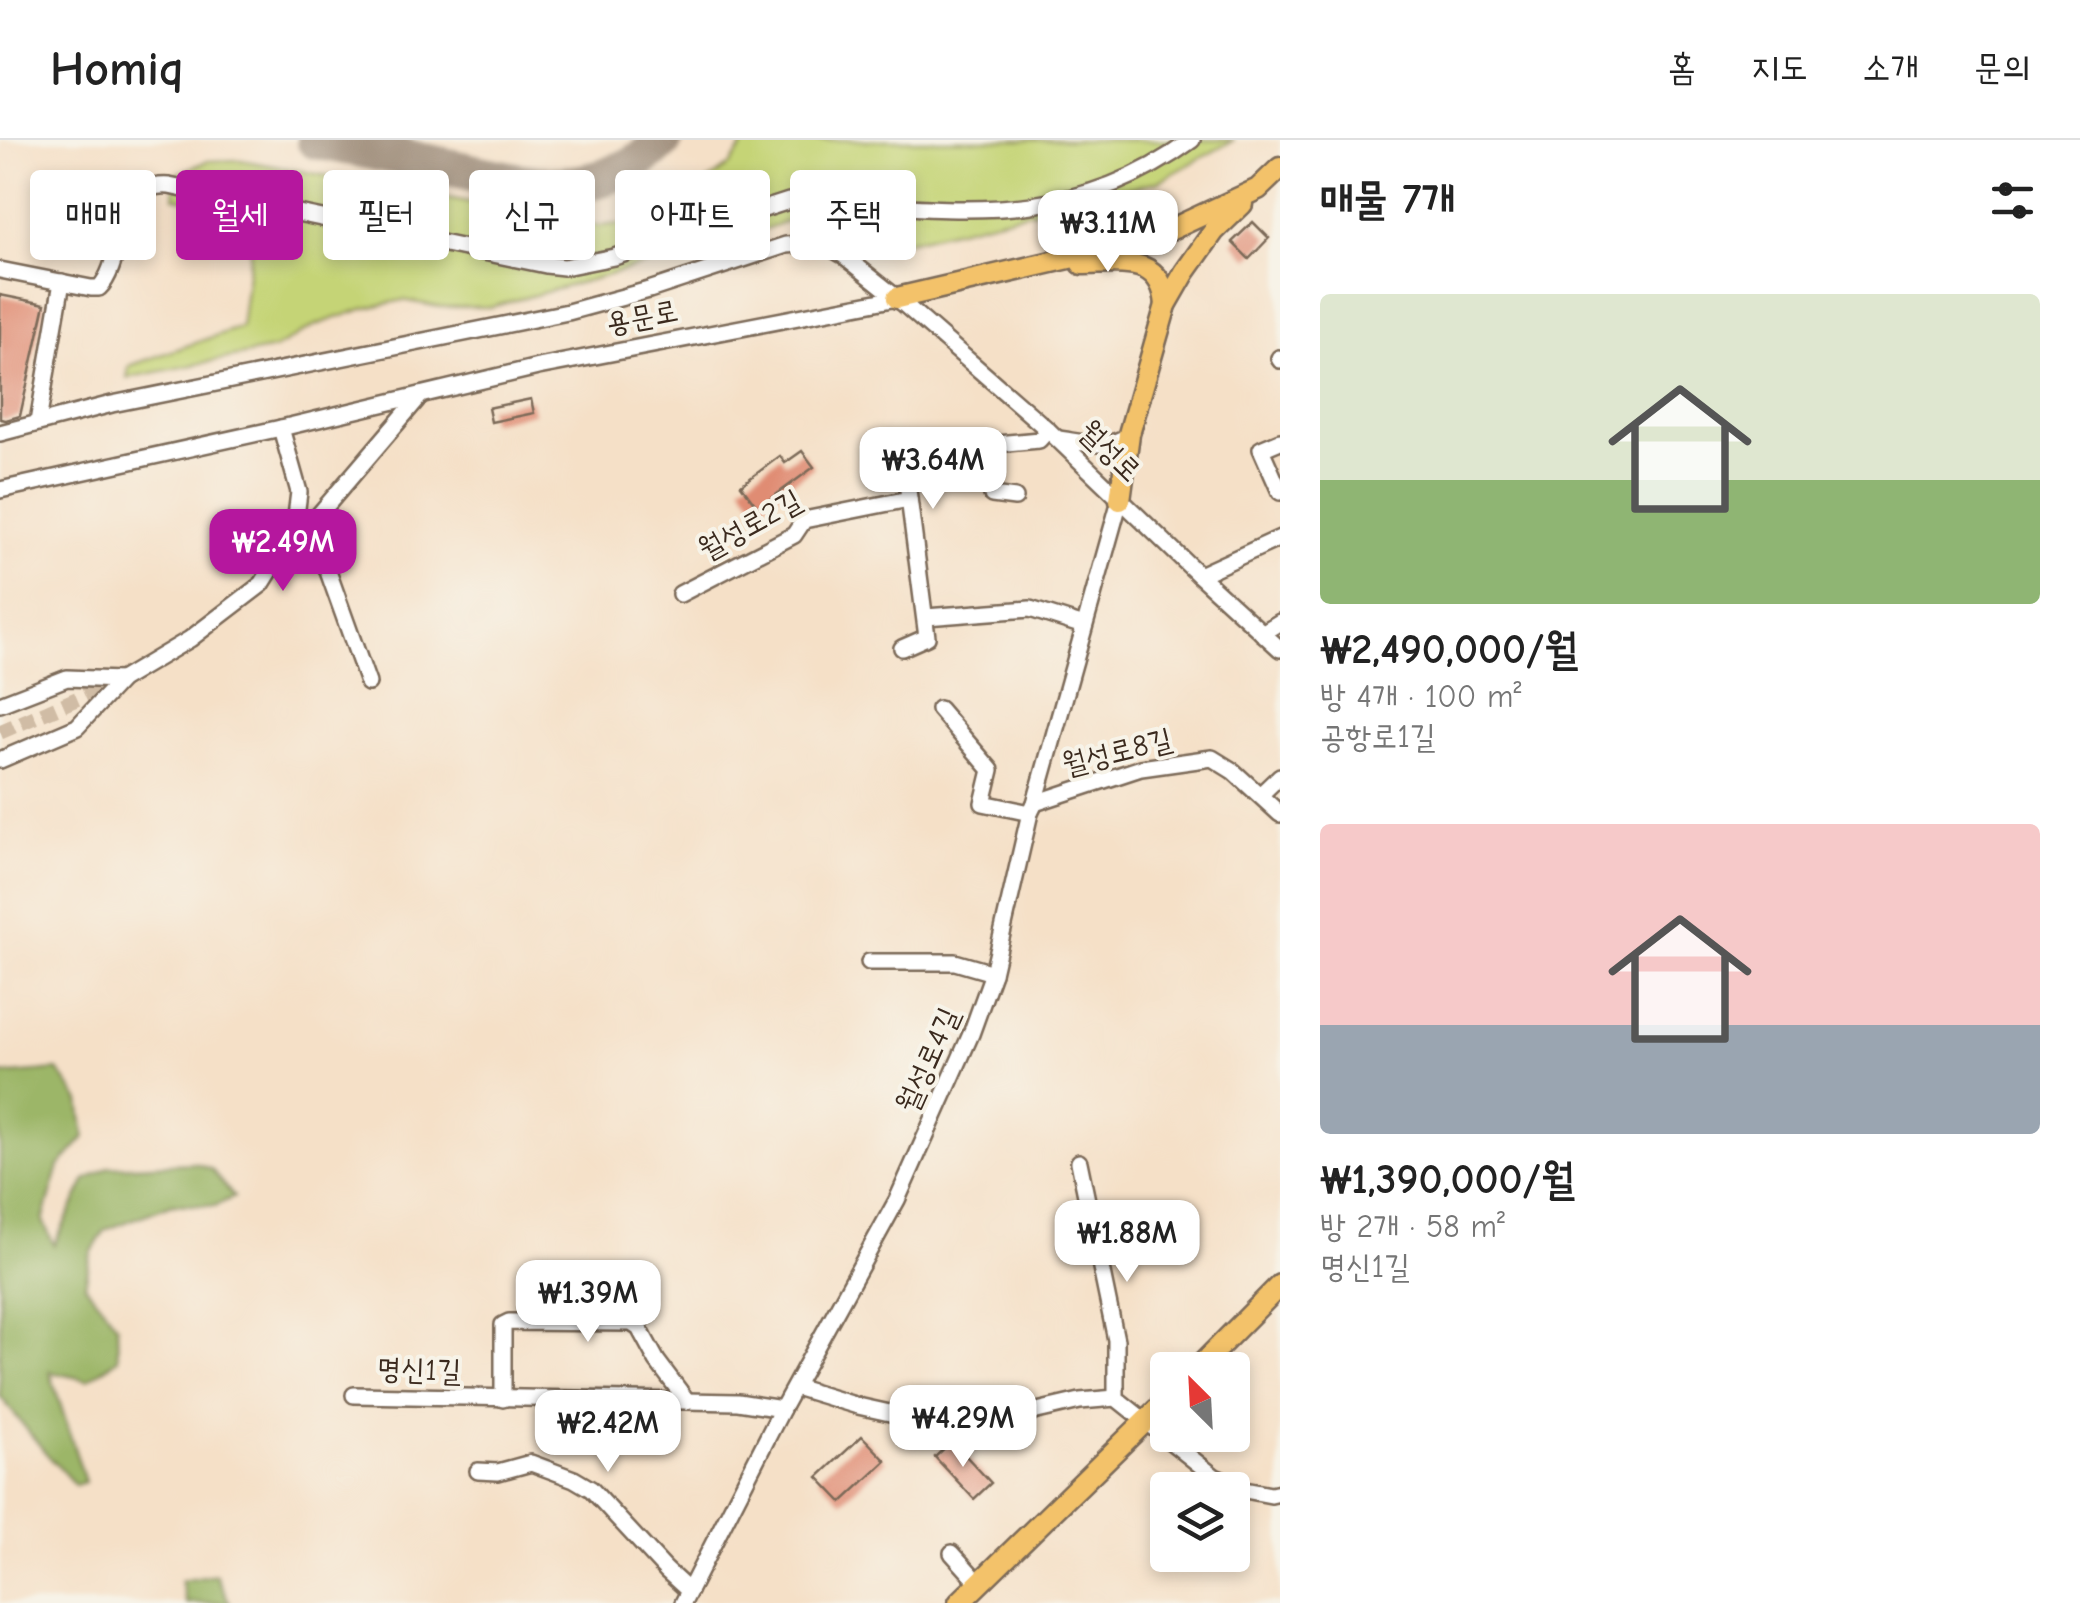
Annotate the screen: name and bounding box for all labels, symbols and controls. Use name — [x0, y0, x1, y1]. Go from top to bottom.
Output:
text: Homiq — [50, 42, 184, 97]
text: 홈 — [1668, 47, 1696, 88]
text: 지도 — [1751, 47, 1807, 88]
text: 소개 — [1862, 47, 1919, 88]
text: 문의 — [1974, 47, 2030, 88]
chip: 매매 — [30, 170, 156, 260]
chip: 월세 — [176, 170, 303, 260]
chip: 필터 — [323, 170, 449, 260]
chip: 신규 — [469, 170, 595, 260]
chip: 아파트 — [615, 170, 770, 260]
chip: 주택 — [790, 170, 916, 260]
icon: filters — [1985, 173, 2040, 228]
text: 매물 7개 — [1320, 175, 1455, 224]
pin: ₩3.11M — [1027, 190, 1189, 275]
text: ₩3.11M — [1060, 204, 1156, 241]
street label: 용문로 — [603, 293, 681, 341]
icon: home — [1590, 359, 1770, 539]
street label: 월성로 — [1072, 413, 1148, 489]
pin: ₩3.64M — [852, 427, 1014, 512]
text: ₩3.64M — [882, 441, 984, 478]
street label: 월성로2길 — [692, 482, 808, 568]
pin: ₩2.49M — [202, 509, 364, 594]
text: ₩2.49M — [231, 523, 335, 560]
text: ₩2,490,000/월 — [1320, 625, 1578, 674]
text: 방 4개 · 100 m² — [1320, 678, 1521, 715]
text: 공항로1길 — [1320, 718, 1436, 755]
street label: 월성로8길 — [1058, 721, 1176, 783]
icon: home — [1590, 889, 1770, 1069]
street label: 월성로4길 — [889, 1002, 967, 1118]
text: ₩1,390,000/월 — [1320, 1155, 1575, 1204]
pin: ₩1.88M — [1046, 1200, 1208, 1285]
text: 방 2개 · 58 m² — [1320, 1208, 1505, 1245]
text: ₩1.88M — [1077, 1214, 1177, 1251]
text: 명신1길 — [1320, 1248, 1410, 1285]
pin: ₩1.39M — [507, 1260, 669, 1345]
text: ₩1.39M — [538, 1274, 638, 1311]
street label: 명신1길 — [376, 1351, 462, 1389]
north arrow — [1150, 1352, 1250, 1452]
map controls — [1150, 1352, 1250, 1572]
pin: ₩4.29M — [882, 1385, 1044, 1470]
pin: ₩2.42M — [527, 1390, 689, 1475]
text: ₩4.29M — [911, 1399, 1015, 1436]
text: ₩2.42M — [557, 1404, 659, 1441]
button: layers — [1150, 1472, 1250, 1572]

